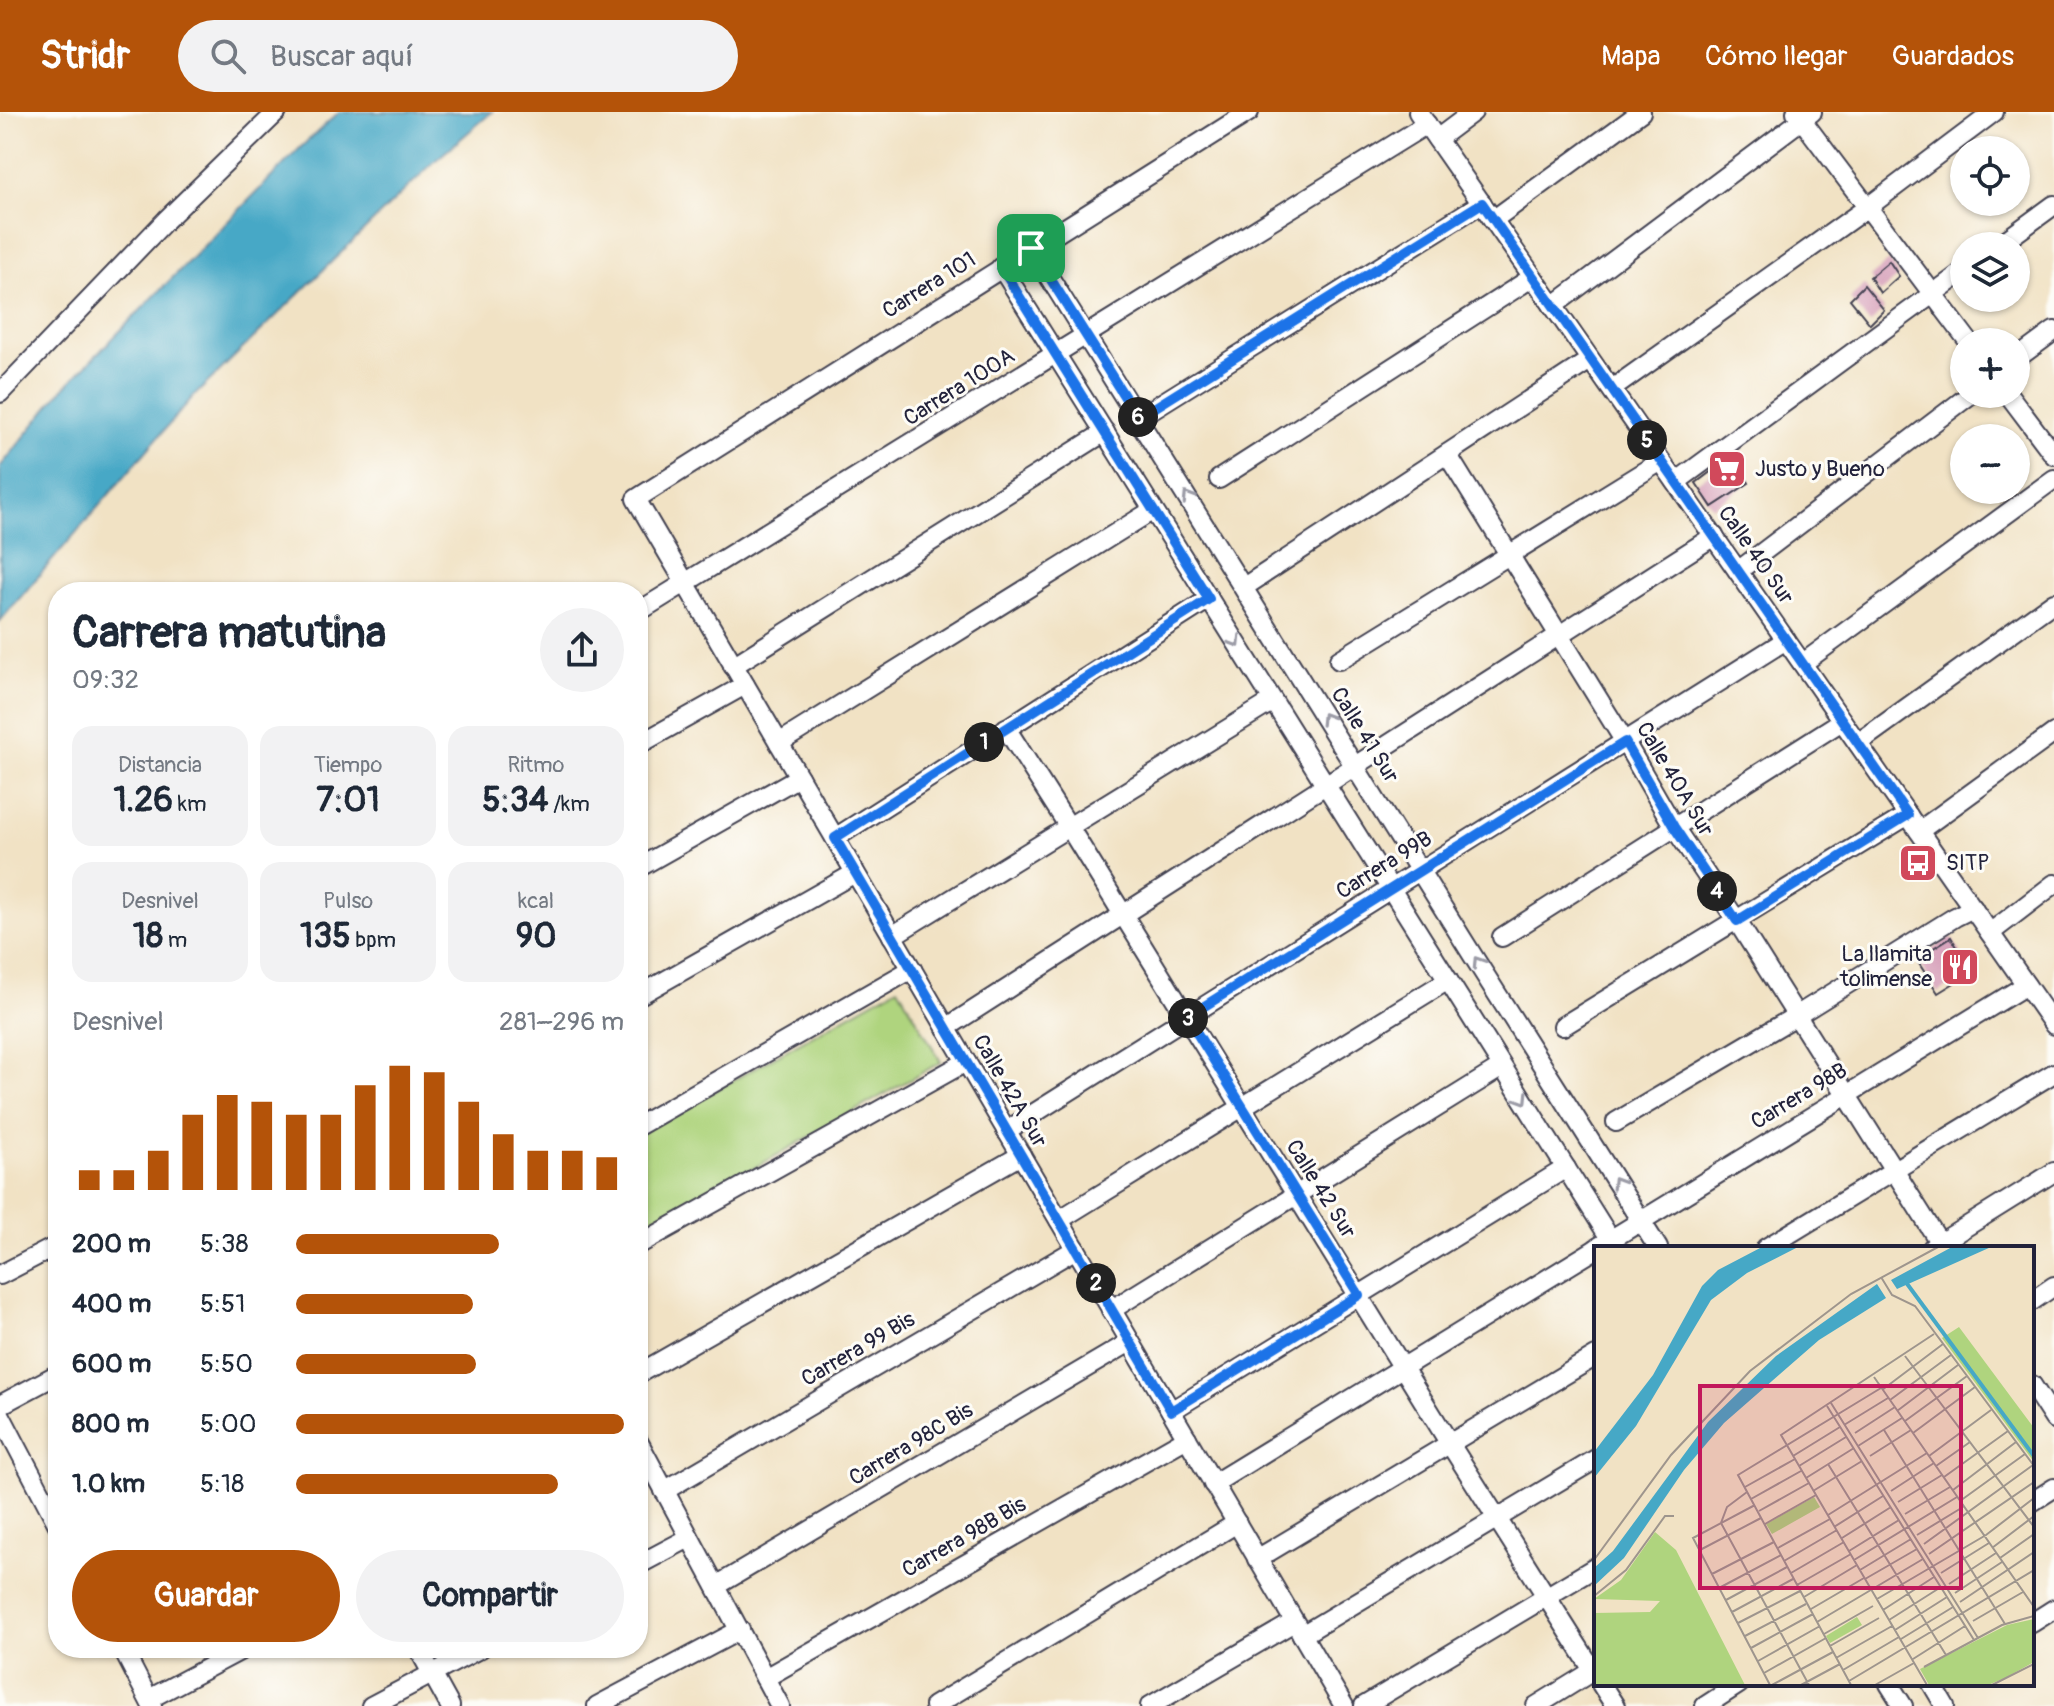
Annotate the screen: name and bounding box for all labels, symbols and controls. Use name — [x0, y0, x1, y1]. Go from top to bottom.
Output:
search box — [178, 20, 738, 92]
text: Stridr — [40, 32, 130, 80]
icon: search — [206, 34, 250, 78]
text: Buscar aquí — [270, 38, 413, 75]
text: Mapa — [1601, 39, 1661, 74]
text: Cómo llegar — [1705, 39, 1847, 74]
text: Guardados — [1891, 39, 2014, 74]
map controls — [1950, 136, 2030, 504]
button: locate — [1950, 136, 2030, 216]
pin — [997, 214, 1065, 282]
icon: arrive — [1009, 226, 1053, 270]
button: layers — [1950, 232, 2030, 312]
street label: Carrera 101 — [877, 245, 981, 325]
button: + — [1950, 328, 2030, 408]
street label: Carrera 100A — [898, 342, 1020, 432]
pin: 6 — [1118, 397, 1158, 437]
text: 6 — [1132, 403, 1144, 431]
pin: 5 — [1627, 420, 1667, 460]
button: − — [1950, 424, 2030, 504]
text: 5 — [1641, 426, 1653, 454]
supermarket icon: Justo y Bueno — [1706, 448, 1748, 490]
place label: Justo y Bueno — [1755, 455, 1885, 483]
one-way arrow — [1182, 491, 1197, 506]
street label: Calle 40 Sur — [1712, 500, 1800, 610]
text: Carrera matutina — [72, 606, 386, 661]
button: share — [540, 608, 624, 692]
one-way arrow — [1226, 633, 1241, 648]
text: 09:32 — [72, 664, 139, 696]
street label: Calle 41 Sur — [1325, 682, 1406, 788]
one-way arrow — [1320, 712, 1335, 726]
street label: Calle 40A Sur — [1630, 717, 1720, 841]
pin: 1 — [964, 722, 1004, 762]
text: 1 — [980, 728, 988, 756]
text: Distancia — [118, 751, 202, 779]
text: Tiempo — [314, 751, 382, 779]
text: Ritmo — [508, 751, 564, 779]
text: 1.26 — [113, 779, 173, 822]
text: 7:01 — [316, 779, 380, 822]
text: 5:34 — [482, 779, 548, 822]
text: km — [173, 790, 207, 818]
text: /km — [548, 790, 590, 818]
street label: Carrera 99B — [1331, 825, 1437, 905]
bus stop icon: SITP — [1897, 842, 1939, 884]
place label: SITP — [1946, 849, 1989, 877]
pin: 4 — [1697, 871, 1737, 911]
text: 4 — [1711, 877, 1723, 905]
text: Desnivel — [121, 887, 199, 915]
text: Pulso — [323, 887, 373, 915]
text: kcal — [518, 887, 554, 915]
text: 18 — [133, 915, 163, 958]
text: 135 — [300, 915, 351, 958]
text: 90 — [516, 915, 556, 958]
text: m — [163, 926, 187, 954]
text: bpm — [351, 926, 396, 954]
place label: La llamita tolimense — [1839, 940, 1932, 993]
restaurant icon: La llamita tolimense — [1939, 946, 1981, 988]
one-way arrow — [1472, 956, 1487, 971]
pin: 3 — [1168, 998, 1208, 1038]
text: 3 — [1182, 1004, 1194, 1032]
text: Desnivel — [72, 1006, 164, 1038]
text: 281–296 m — [499, 1006, 624, 1038]
street label: Calle 42A Sur — [966, 1030, 1054, 1153]
street label: Carrera 98B — [1746, 1056, 1852, 1136]
one-way arrow — [1513, 1091, 1528, 1105]
street label: Calle 42 Sur — [1280, 1134, 1362, 1244]
one-way arrow — [1611, 1176, 1626, 1191]
text: 200 m — [72, 1228, 151, 1260]
text: 5:38 — [200, 1228, 249, 1260]
inset map — [1594, 1246, 2034, 1686]
pin: 2 — [1076, 1263, 1116, 1303]
text: 2 — [1090, 1269, 1102, 1297]
text: 400 m — [72, 1288, 151, 1320]
text: 5:51 — [200, 1288, 245, 1320]
street label: Carrera 99 Bis — [796, 1305, 920, 1393]
text: 600 m — [72, 1348, 151, 1380]
text: 5:50 — [200, 1348, 253, 1380]
street label: Carrera 98C Bis — [844, 1396, 978, 1492]
text: 800 m — [72, 1408, 149, 1440]
text: 5:00 — [200, 1408, 257, 1440]
text: 1.0 km — [72, 1468, 145, 1500]
text: 5:18 — [200, 1468, 244, 1500]
street label: Carrera 98B Bis — [897, 1490, 1031, 1584]
button: Guardar — [72, 1550, 340, 1642]
button: Compartir — [356, 1550, 624, 1642]

